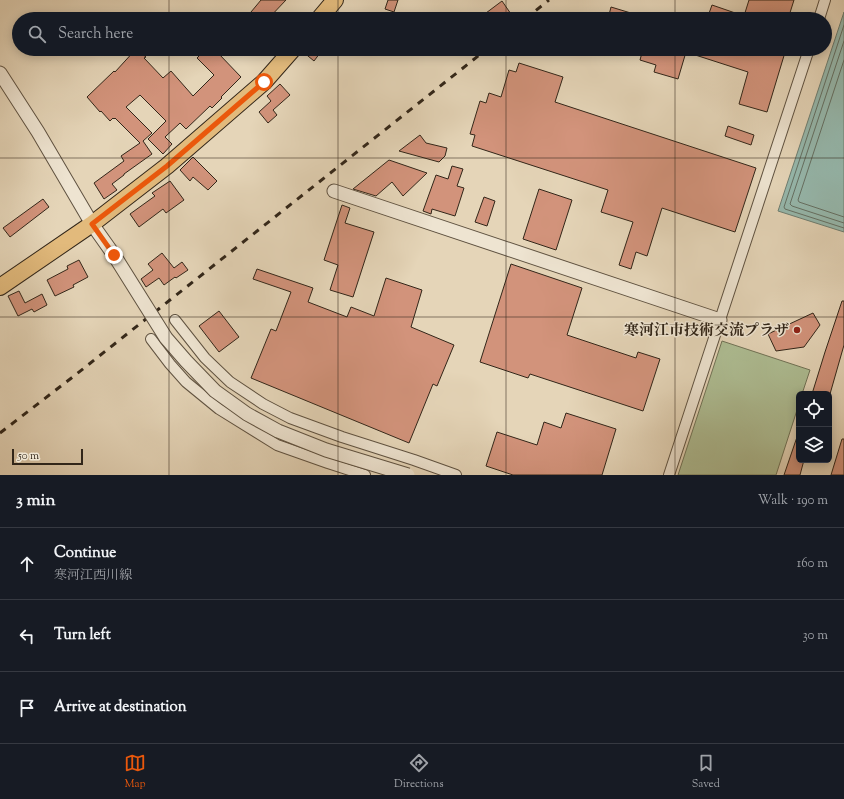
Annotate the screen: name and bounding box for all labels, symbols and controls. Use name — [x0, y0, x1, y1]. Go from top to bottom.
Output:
search box — [12, 12, 832, 56]
icon: search — [26, 23, 48, 45]
text: Search here — [58, 24, 133, 45]
route start — [255, 73, 273, 91]
route end — [105, 246, 123, 264]
place label: 寒河江市技術交流プラザ — [624, 321, 789, 342]
marker: 寒河江市技術交流プラザ — [792, 325, 802, 335]
map controls — [796, 391, 832, 463]
button: locate — [796, 391, 832, 427]
button: layers — [796, 427, 832, 463]
scale bar — [12, 447, 83, 466]
text: 50 m — [18, 448, 39, 464]
text: 3 min — [16, 489, 55, 513]
text: Walk · 190 m — [758, 492, 828, 510]
text: Continue — [54, 543, 116, 564]
icon: ahead — [16, 553, 38, 575]
text: 160 m — [797, 555, 828, 573]
text: 寒河江西川線 — [54, 567, 132, 585]
icon: left — [16, 625, 38, 647]
text: Turn left — [54, 625, 111, 646]
text: 30 m — [802, 627, 828, 645]
icon: arrive — [16, 697, 38, 719]
text: Arrive at destination — [54, 697, 187, 718]
tab: Map — [124, 752, 146, 792]
tab: Directions — [394, 752, 444, 792]
tab: Saved — [692, 752, 720, 792]

